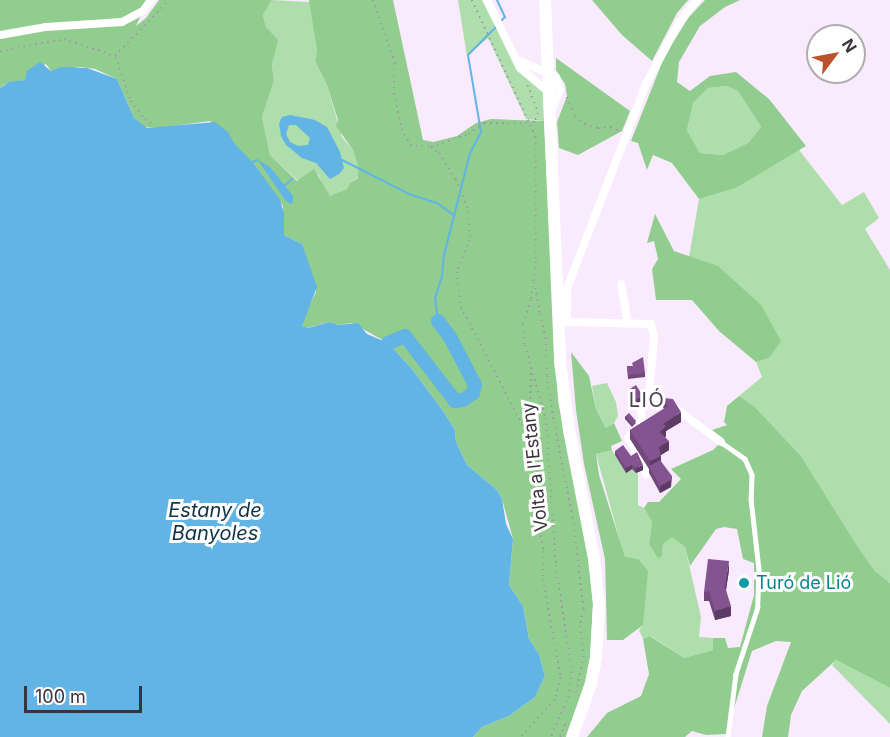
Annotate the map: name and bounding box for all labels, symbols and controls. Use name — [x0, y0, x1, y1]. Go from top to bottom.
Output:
north arrow — [806, 24, 866, 84]
text: N — [838, 35, 861, 56]
district label: LIÓ — [629, 388, 665, 412]
street label: Volta a l'Estany — [517, 401, 553, 533]
water label: Estany de Banyoles — [168, 499, 262, 546]
place label: Turó de Lió — [756, 572, 851, 594]
marker: Turó de Lió — [737, 576, 751, 590]
scale bar — [27, 674, 146, 712]
text: 100 m — [35, 686, 86, 707]

